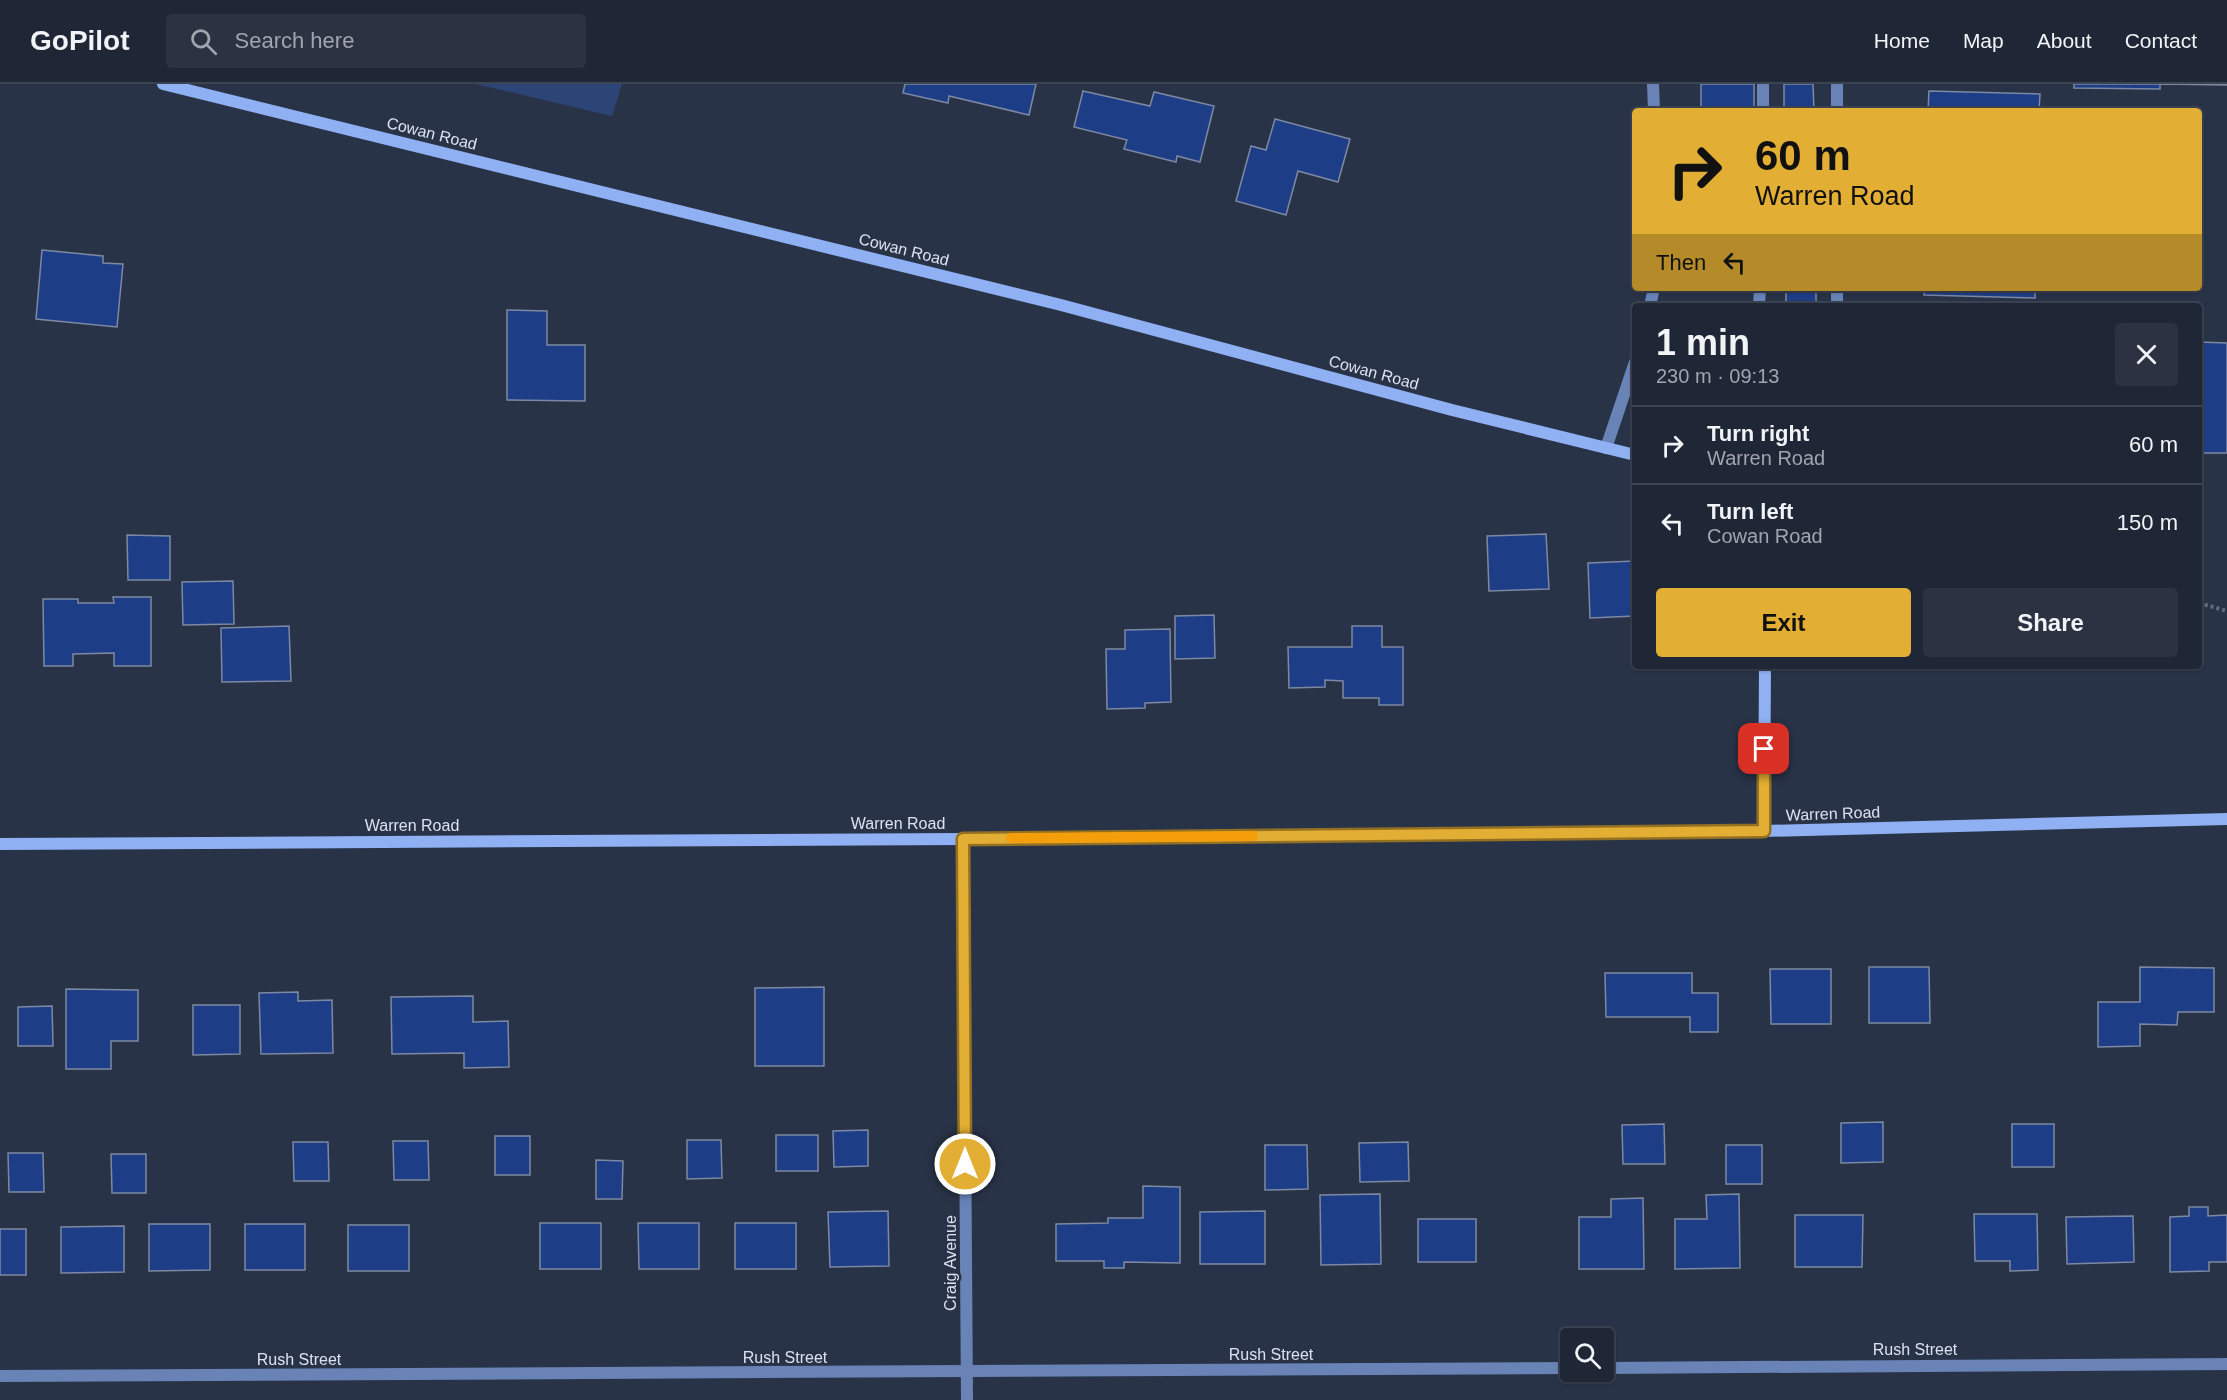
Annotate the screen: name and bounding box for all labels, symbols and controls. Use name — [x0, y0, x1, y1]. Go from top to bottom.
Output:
search box — [166, 14, 586, 68]
text: GoPilot — [30, 25, 130, 56]
icon: search — [187, 25, 220, 58]
text: Search here — [235, 28, 354, 53]
text: Home — [1874, 29, 1930, 52]
text: Map — [1963, 29, 2004, 52]
text: About — [2037, 29, 2092, 52]
text: Contact — [2125, 29, 2197, 52]
street label: Cowan Road — [385, 114, 479, 153]
icon: right — [1656, 132, 1734, 210]
text: 60 m — [1755, 132, 1851, 179]
text: Warren Road — [1755, 181, 1915, 211]
street label: Cowan Road — [857, 230, 951, 269]
icon: left — [1718, 246, 1751, 279]
text: Then — [1656, 250, 1706, 275]
text: 1 min — [1656, 322, 1750, 363]
button: close — [2115, 323, 2178, 386]
street label: Cowan Road — [1327, 352, 1421, 393]
text: 230 m · 09:13 — [1656, 365, 1779, 387]
text: Turn right — [1707, 421, 1809, 446]
icon: right — [1656, 429, 1689, 462]
text: 60 m — [2129, 432, 2178, 457]
text: Warren Road — [1707, 447, 1825, 469]
text: Turn left — [1707, 499, 1793, 524]
icon: left — [1656, 507, 1689, 540]
text: 150 m — [2117, 510, 2178, 535]
text: Cowan Road — [1707, 525, 1823, 547]
button: Exit — [1656, 588, 1911, 657]
button: Share — [1923, 588, 2178, 657]
pin — [1738, 723, 1789, 774]
icon: arrive — [1747, 732, 1780, 765]
street label: Warren Road — [1785, 803, 1881, 824]
street label: Warren Road — [851, 815, 945, 832]
street label: Warren Road — [365, 817, 459, 834]
position arrow — [933, 1132, 997, 1196]
street label: Craig Avenue — [942, 1215, 959, 1311]
map controls — [1560, 1328, 1614, 1382]
button: search — [1560, 1328, 1614, 1382]
street label: Rush Street — [1873, 1341, 1958, 1358]
street label: Rush Street — [1229, 1346, 1314, 1363]
street label: Rush Street — [743, 1349, 828, 1366]
street label: Rush Street — [257, 1351, 342, 1368]

